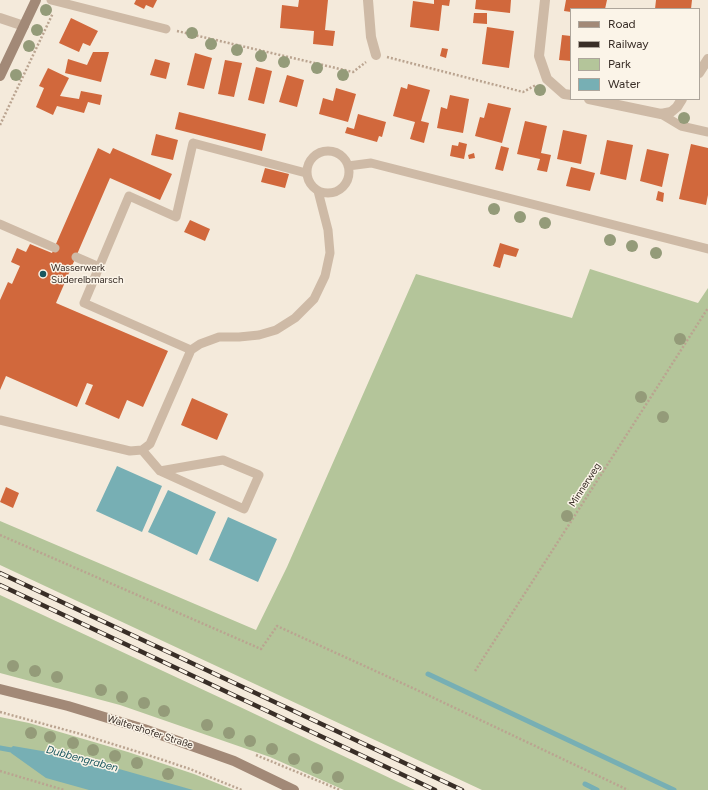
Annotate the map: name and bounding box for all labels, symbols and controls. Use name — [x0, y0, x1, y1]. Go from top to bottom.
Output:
legend — [570, 8, 700, 100]
text: Road — [608, 17, 636, 31]
text: Railway — [608, 37, 649, 51]
text: Park — [608, 57, 631, 71]
text: Water — [608, 77, 640, 91]
place label: Wasserwerk Süderelbmarsch — [51, 262, 124, 286]
marker: Wasserwerk Süderelbmarsch — [38, 269, 48, 279]
street label: Minnerweg — [566, 461, 604, 509]
street label: Waltershofer Straße — [106, 712, 194, 752]
water label: Dubbengraben — [45, 743, 119, 775]

